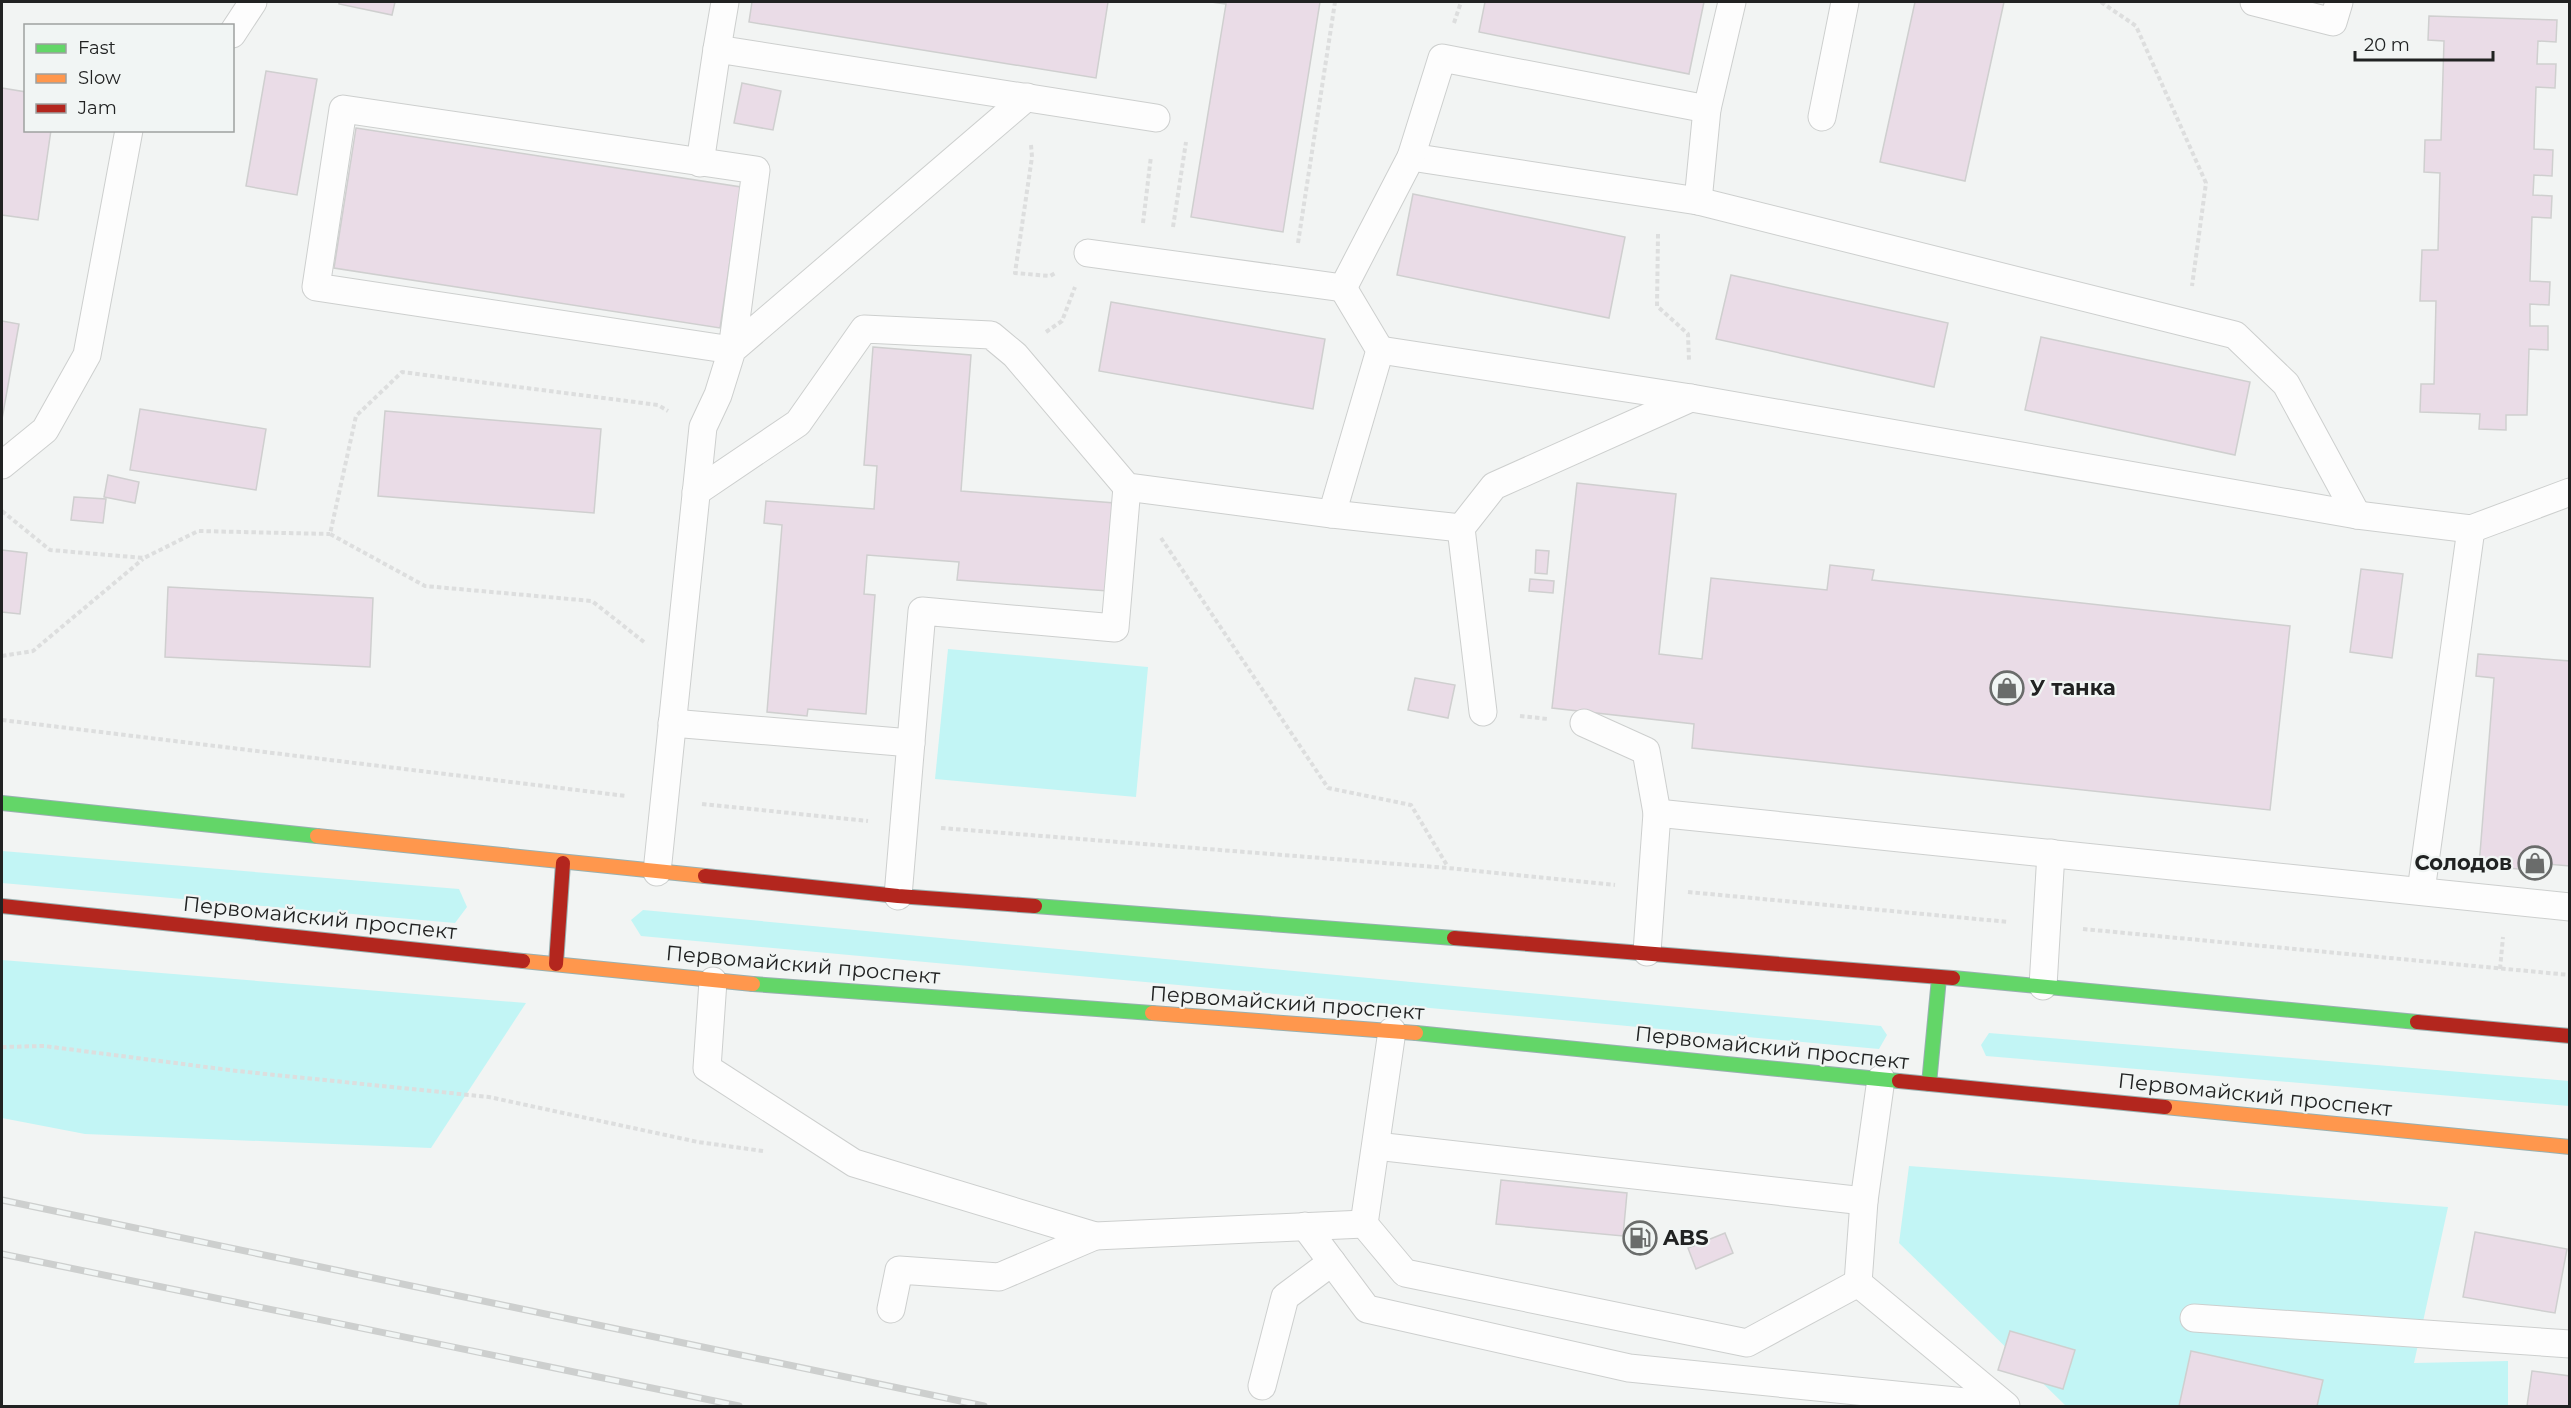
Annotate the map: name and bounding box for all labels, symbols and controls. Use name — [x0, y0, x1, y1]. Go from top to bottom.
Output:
legend — [24, 24, 234, 132]
scale bar — [2355, 24, 2493, 62]
text: 20 m — [2364, 34, 2410, 56]
text: Fast — [78, 37, 116, 59]
text: Slow — [78, 67, 121, 89]
text: Jam — [77, 97, 117, 119]
shop icon: У танка — [1989, 670, 2025, 706]
place label: У танка — [2030, 675, 2116, 700]
shop icon: Солодов — [2517, 845, 2553, 881]
place label: Солодов — [2415, 850, 2512, 875]
street label: Первомайский проспект — [182, 891, 458, 944]
street label: Первомайский проспект — [665, 940, 941, 989]
street label: Первомайский проспект — [1149, 980, 1425, 1025]
street label: Первомайский проспект — [1634, 1021, 1910, 1074]
street label: Первомайский проспект — [2117, 1068, 2393, 1121]
fuel station icon: ABS — [1622, 1220, 1658, 1256]
place label: ABS — [1662, 1225, 1709, 1250]

